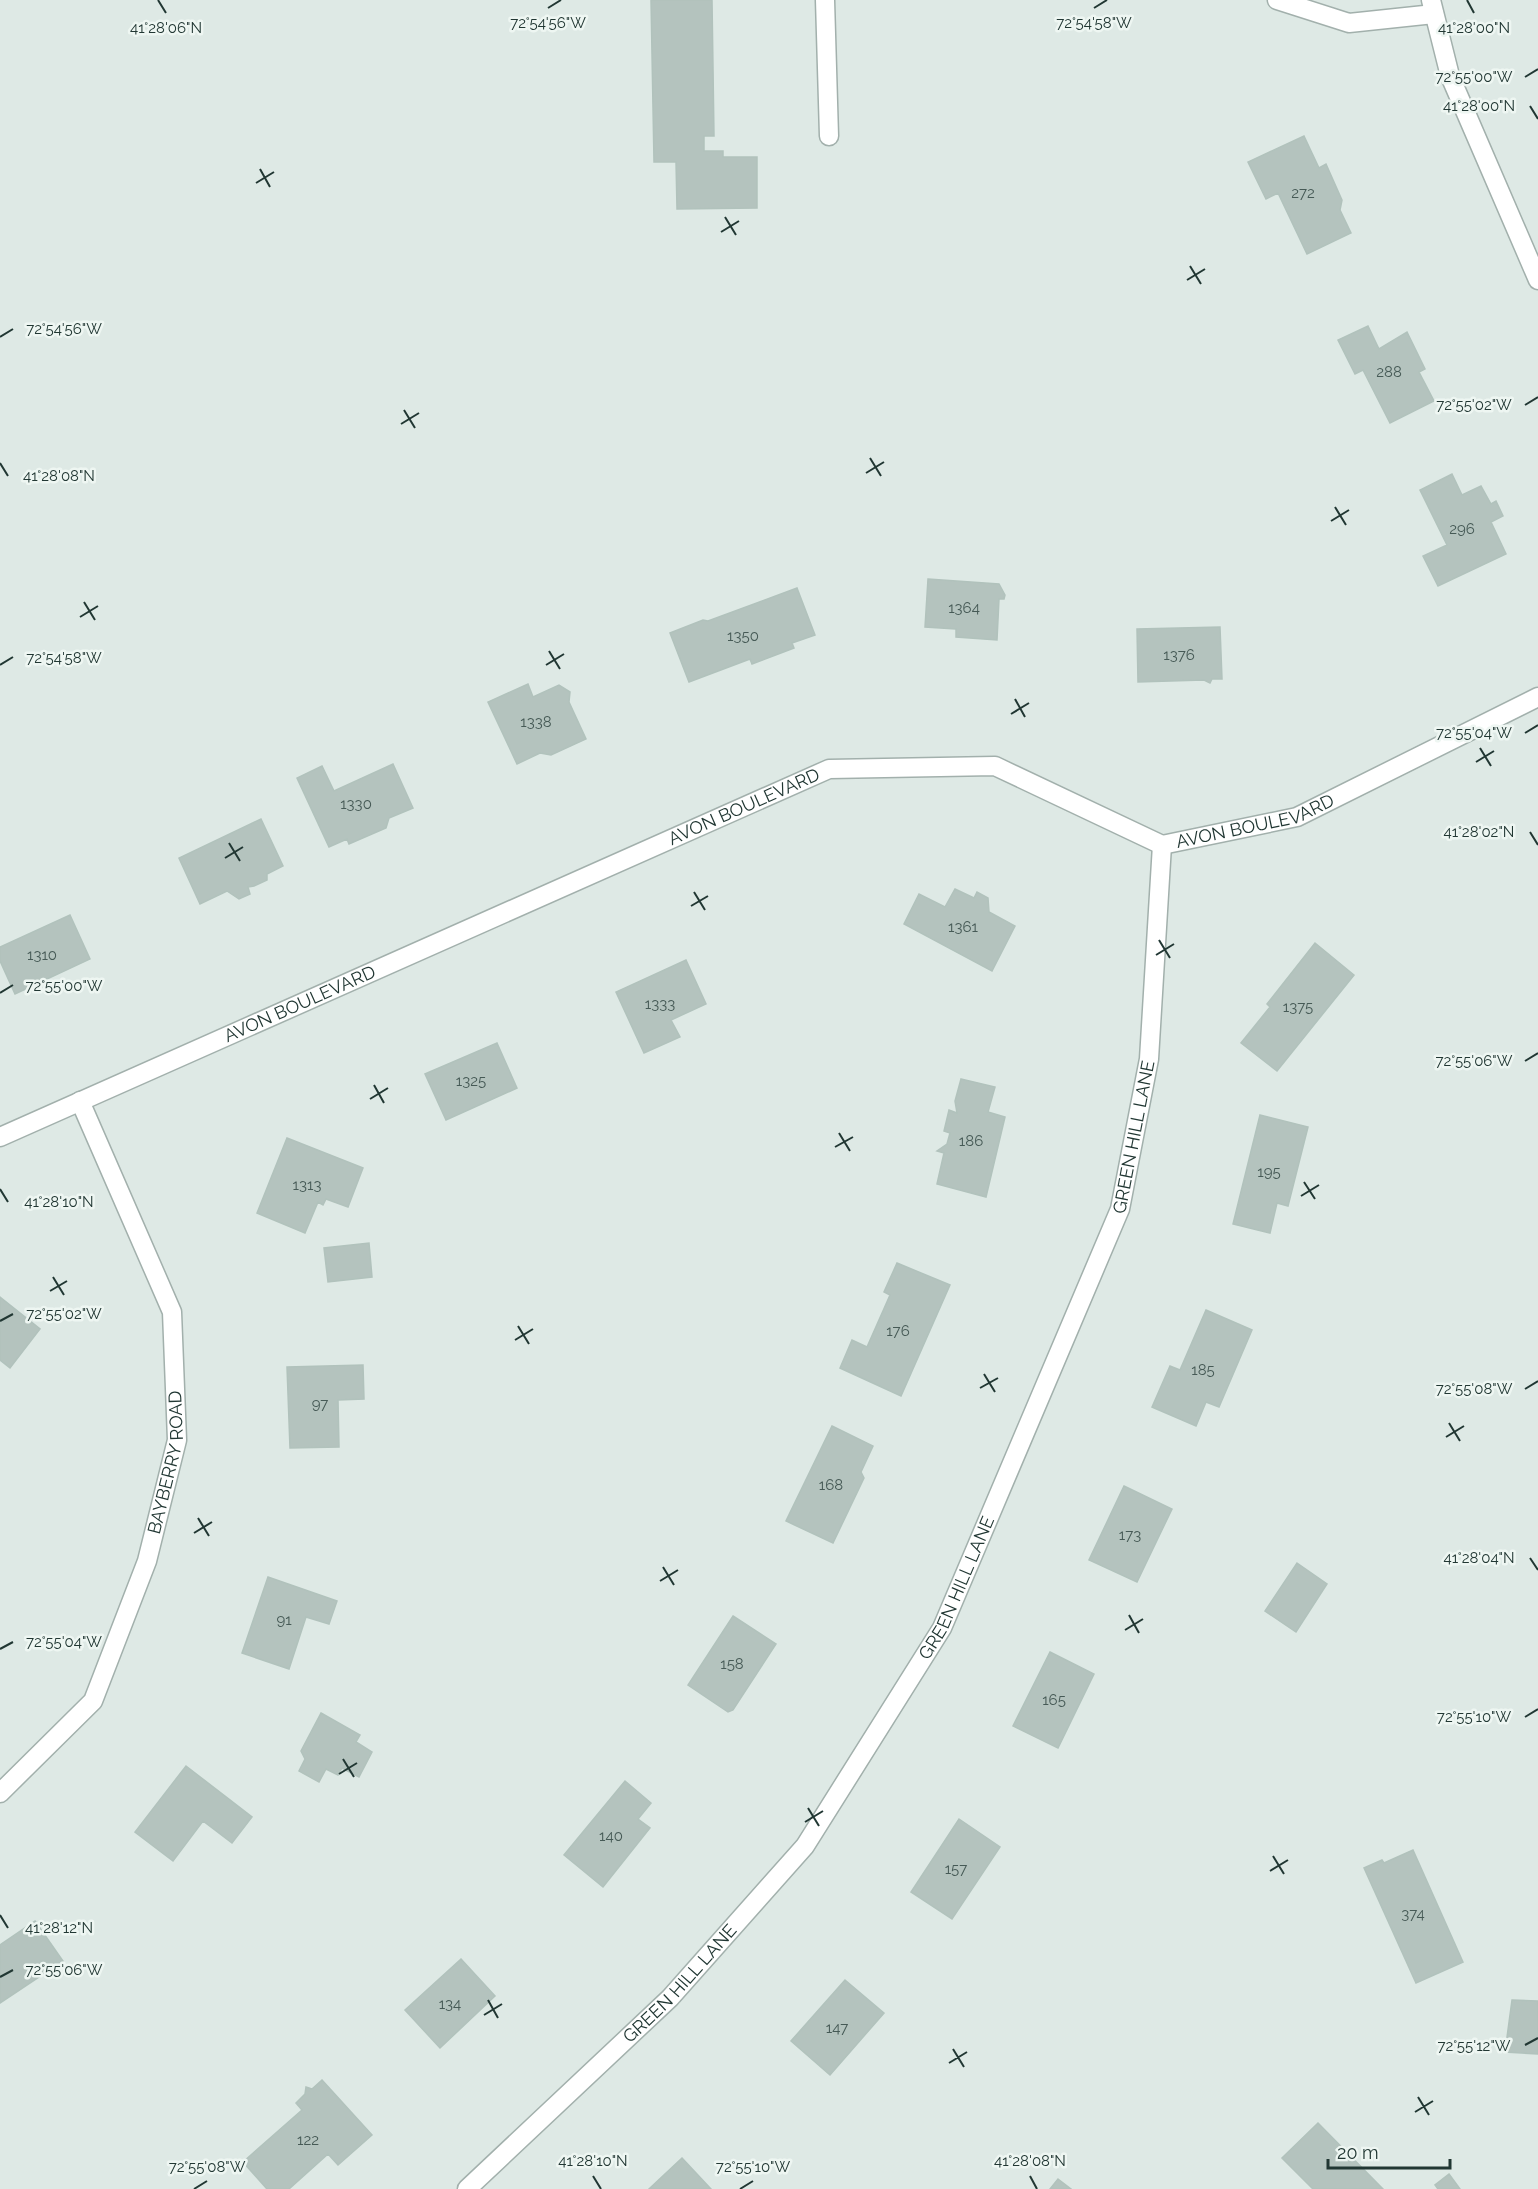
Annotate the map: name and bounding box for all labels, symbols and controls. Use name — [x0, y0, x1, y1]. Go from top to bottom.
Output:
text: 72°54'56"W — [510, 14, 586, 32]
text: 72°54'58"W — [1056, 14, 1132, 32]
text: 41°28'06"N — [130, 19, 202, 37]
text: 41°28'00"N — [1438, 19, 1510, 37]
text: 72°55'00"W — [1436, 68, 1513, 86]
text: 41°28'00"N — [1443, 97, 1515, 115]
house number: 272 — [1291, 184, 1315, 202]
text: 72°54'56"W — [26, 320, 102, 338]
house number: 288 — [1376, 363, 1402, 381]
text: 72°55'02"W — [1436, 396, 1512, 414]
text: 41°28'08"N — [23, 467, 95, 485]
house number: 296 — [1449, 520, 1475, 538]
house number: 1364 — [948, 599, 980, 617]
house number: 1350 — [727, 627, 759, 645]
house number: 1376 — [1163, 646, 1195, 664]
text: 72°54'58"W — [26, 649, 102, 667]
house number: 1338 — [520, 713, 552, 731]
text: 72°55'04"W — [1436, 724, 1512, 742]
street label: AVON BOULEVARD — [665, 763, 823, 849]
street label: AVON BOULEVARD — [1174, 789, 1337, 852]
house number: 1330 — [340, 795, 372, 813]
text: 41°28'02"N — [1444, 823, 1514, 841]
house number: 1361 — [948, 918, 979, 936]
house number: 1310 — [27, 946, 57, 964]
street label: AVON BOULEVARD — [221, 961, 379, 1046]
text: 72°55'00"W — [26, 977, 103, 995]
house number: 1333 — [645, 995, 675, 1013]
house number: 1375 — [1283, 998, 1313, 1016]
text: 72°55'06"W — [1436, 1052, 1513, 1070]
street label: GREEN HILL LANE — [1108, 1059, 1158, 1215]
house number: 1325 — [456, 1072, 486, 1090]
house number: 186 — [959, 1132, 983, 1150]
house number: 195 — [1257, 1163, 1281, 1181]
house number: 1313 — [293, 1176, 321, 1194]
text: 41°28'10"N — [24, 1193, 94, 1211]
text: 72°55'02"W — [26, 1305, 102, 1323]
house number: 176 — [886, 1322, 910, 1340]
house number: 185 — [1191, 1361, 1215, 1379]
text: 72°55'08"W — [1436, 1380, 1513, 1398]
street label: BAYBERRY ROAD — [143, 1390, 187, 1536]
house number: 97 — [312, 1395, 328, 1413]
house number: 168 — [819, 1476, 843, 1494]
street label: GREEN HILL LANE — [914, 1513, 998, 1663]
house number: 173 — [1119, 1526, 1141, 1544]
text: 41°28'04"N — [1443, 1549, 1515, 1567]
house number: 91 — [276, 1611, 292, 1629]
text: 72°55'04"W — [26, 1633, 102, 1651]
house number: 158 — [720, 1655, 744, 1673]
house number: 165 — [1042, 1691, 1066, 1709]
text: 72°55'10"W — [1437, 1708, 1511, 1726]
house number: 140 — [599, 1827, 623, 1845]
house number: 157 — [945, 1860, 967, 1878]
house number: 374 — [1401, 1905, 1425, 1923]
text: 41°28'12"N — [25, 1919, 93, 1937]
street label: GREEN HILL LANE — [618, 1920, 741, 2047]
text: 72°55'06"W — [26, 1961, 103, 1979]
house number: 134 — [439, 1995, 461, 2013]
house number: 147 — [826, 2019, 848, 2037]
text: 72°55'12"W — [1438, 2037, 1511, 2055]
house number: 122 — [297, 2131, 319, 2149]
scale bar — [1328, 2132, 1450, 2170]
text: 20 m — [1337, 2142, 1379, 2163]
text: 41°28'10"N — [558, 2152, 628, 2170]
text: 41°28'08"N — [994, 2152, 1066, 2170]
text: 72°55'08"W — [169, 2158, 246, 2176]
text: 72°55'10"W — [716, 2158, 790, 2176]

